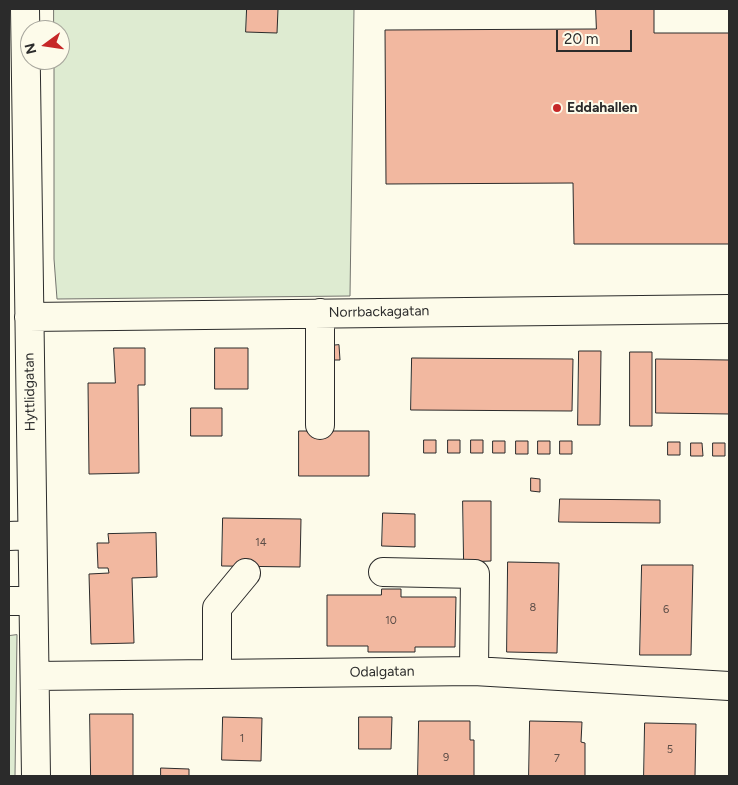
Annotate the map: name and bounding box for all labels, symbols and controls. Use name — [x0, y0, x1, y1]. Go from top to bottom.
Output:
north arrow — [20, 20, 70, 70]
scale bar — [558, 20, 634, 52]
text: 20 m — [564, 30, 598, 48]
text: N — [21, 41, 40, 56]
place label: Eddahallen — [567, 100, 637, 116]
marker: Eddahallen — [551, 102, 563, 114]
street label: Norrbackagatan — [329, 303, 429, 321]
street label: Hyttlidgatan — [21, 353, 39, 431]
house number: 14 — [255, 536, 267, 550]
house number: 8 — [530, 601, 536, 615]
house number: 6 — [663, 603, 669, 617]
house number: 10 — [385, 614, 397, 628]
street label: Odalgatan — [349, 663, 415, 681]
house number: 1 — [240, 732, 244, 746]
house number: 5 — [667, 743, 673, 757]
house number: 9 — [443, 751, 449, 765]
house number: 7 — [554, 752, 560, 766]

